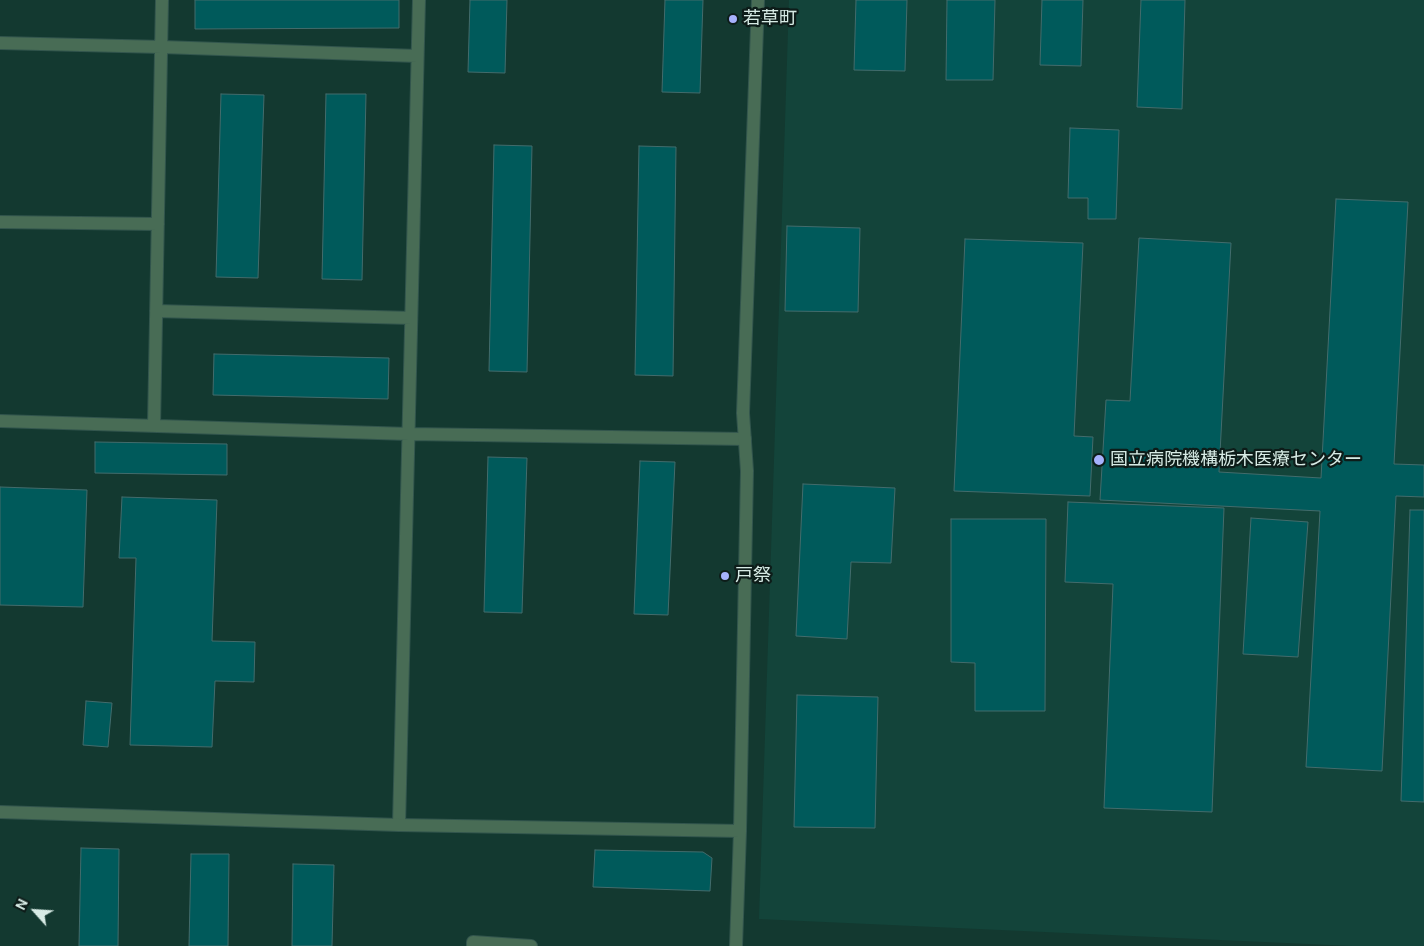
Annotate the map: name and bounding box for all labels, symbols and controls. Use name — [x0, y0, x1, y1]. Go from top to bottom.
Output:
place label: 若草町 — [743, 8, 797, 30]
marker: 若草町 — [727, 13, 739, 25]
place label: 国立病院機構栃木医療センター — [1110, 449, 1362, 471]
marker: 国立病院機構栃木医療センター — [1092, 453, 1106, 467]
place label: 戸祭 — [735, 565, 771, 587]
marker: 戸祭 — [719, 570, 731, 582]
north arrow — [10, 886, 60, 936]
text: N — [11, 896, 32, 913]

